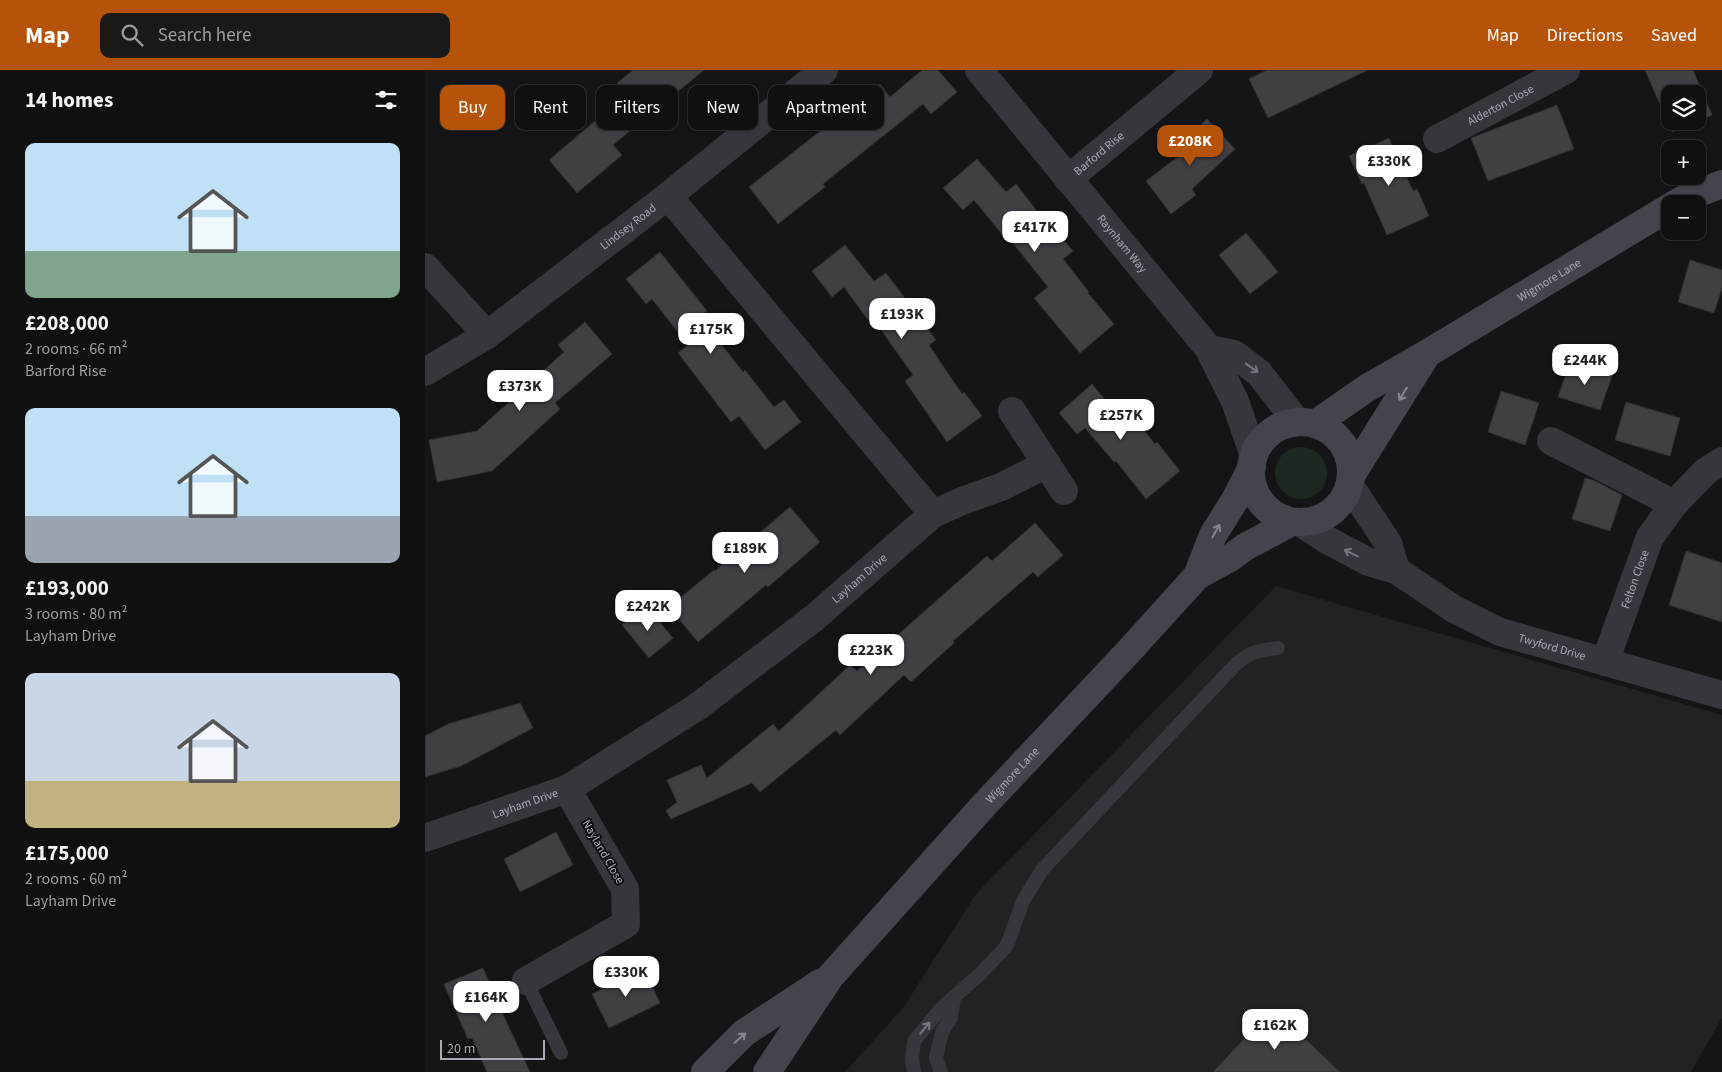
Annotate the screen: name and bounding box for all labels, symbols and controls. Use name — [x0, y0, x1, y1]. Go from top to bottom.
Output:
search box — [100, 13, 450, 58]
text: Map — [25, 18, 70, 53]
icon: search — [118, 21, 146, 49]
text: Search here — [158, 22, 251, 49]
text: Map — [1487, 23, 1519, 48]
text: Directions — [1547, 23, 1623, 48]
text: Saved — [1651, 23, 1697, 48]
street label: Alderton Close — [1464, 80, 1537, 130]
text: 14 homes — [25, 85, 113, 115]
chip: Buy — [440, 85, 505, 130]
chip: Rent — [515, 85, 586, 130]
chip: Filters — [596, 85, 678, 130]
chip: New — [688, 85, 758, 130]
chip: Apartment — [768, 85, 884, 130]
map controls — [1661, 85, 1706, 240]
button: layers — [1661, 85, 1706, 130]
icon: filters — [372, 86, 400, 114]
pin: £208K — [1155, 124, 1225, 167]
street label: Barford Rise — [1070, 127, 1128, 179]
text: £208K — [1168, 130, 1212, 152]
button: + — [1661, 140, 1706, 185]
pin: £330K — [1354, 144, 1424, 187]
text: £330K — [1367, 150, 1411, 172]
icon: home — [168, 176, 258, 266]
button: − — [1661, 195, 1706, 240]
street label: Lindsey Road — [596, 200, 660, 254]
pin: £417K — [1000, 210, 1070, 253]
street label: Raynham Way — [1093, 211, 1151, 277]
text: £417K — [1013, 216, 1057, 238]
street label: Wigmore Lane — [1514, 254, 1584, 306]
pin: £193K — [867, 298, 937, 340]
text: £193K — [880, 303, 924, 325]
text: £208,000 — [25, 308, 109, 338]
pin: £175K — [676, 312, 746, 355]
text: £175K — [689, 318, 733, 340]
text: 2 rooms · 66 m² — [25, 338, 127, 360]
pin: £244K — [1550, 344, 1620, 386]
text: £244K — [1563, 349, 1607, 371]
text: Barford Rise — [25, 360, 106, 382]
one-way arrow — [1245, 363, 1259, 373]
pin: £373K — [485, 370, 555, 412]
text: £373K — [498, 375, 542, 397]
one-way arrow — [1397, 387, 1407, 401]
pin: £257K — [1086, 398, 1156, 441]
text: £257K — [1099, 404, 1143, 426]
icon: home — [168, 441, 258, 531]
one-way arrow — [1212, 524, 1221, 539]
pin: £189K — [710, 532, 780, 574]
text: £189K — [723, 537, 767, 559]
one-way arrow — [1344, 547, 1359, 557]
street label: Felton Close — [1616, 547, 1653, 611]
street label: Layham Drive — [828, 549, 891, 607]
text: £193,000 — [25, 573, 109, 603]
pin: £242K — [613, 590, 683, 632]
text: £242K — [626, 595, 670, 617]
text: 3 rooms · 80 m² — [25, 603, 127, 625]
text: Layham Drive — [25, 625, 116, 647]
street label: Twyford Drive — [1516, 629, 1588, 664]
pin: £223K — [836, 634, 906, 676]
text: £223K — [849, 639, 893, 661]
icon: home — [168, 706, 258, 796]
street label: Wigmore Lane — [981, 743, 1043, 807]
street label: Layham Drive — [490, 784, 560, 823]
street label: Nayland Close — [578, 817, 628, 887]
text: £175,000 — [25, 838, 109, 868]
text: 2 rooms · 60 m² — [25, 868, 127, 890]
text: Layham Drive — [25, 890, 116, 912]
pin: £330K — [591, 956, 661, 998]
text: £330K — [604, 961, 648, 983]
pin: £164K — [451, 980, 521, 1023]
text: £164K — [464, 986, 508, 1008]
pin: £162K — [1240, 1008, 1310, 1051]
text: £162K — [1253, 1014, 1297, 1036]
one-way arrow — [919, 1021, 931, 1034]
one-way arrow — [734, 1032, 746, 1044]
scale bar — [440, 1037, 545, 1060]
text: 20 m — [447, 1039, 475, 1059]

